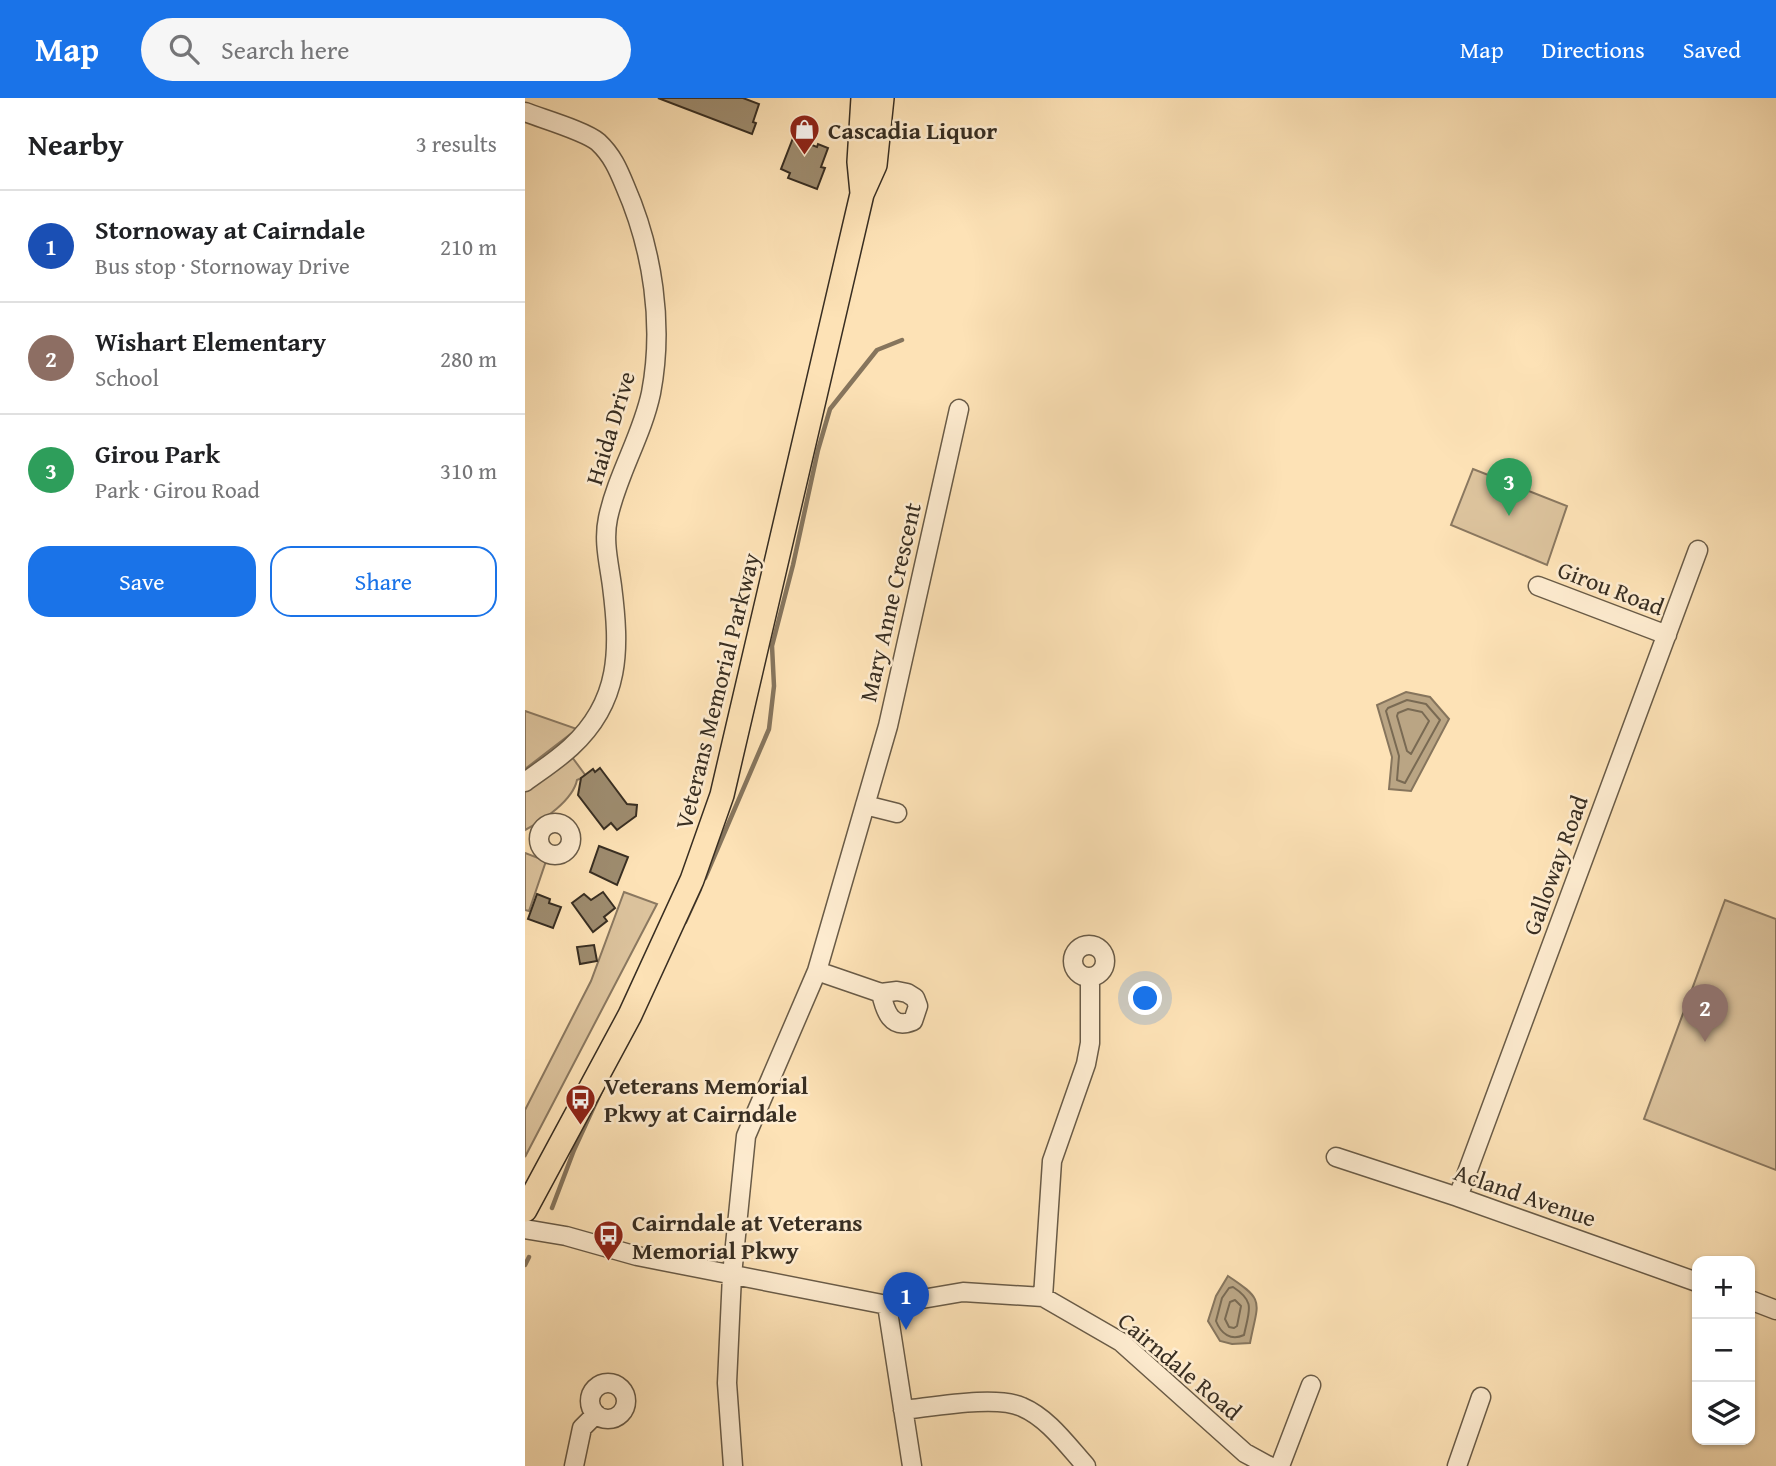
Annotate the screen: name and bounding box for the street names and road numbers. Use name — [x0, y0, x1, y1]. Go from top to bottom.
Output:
street label: Haida Drive — [576, 367, 644, 489]
street label: Mary Anne Crescent — [850, 498, 930, 705]
street label: Veterans Memorial Parkway — [666, 549, 768, 833]
street label: Girou Road — [1553, 552, 1669, 624]
street label: Galloway Road — [1514, 790, 1597, 940]
street label: Acland Avenue — [1449, 1154, 1601, 1236]
street label: Cairndale Road — [1110, 1304, 1250, 1428]

